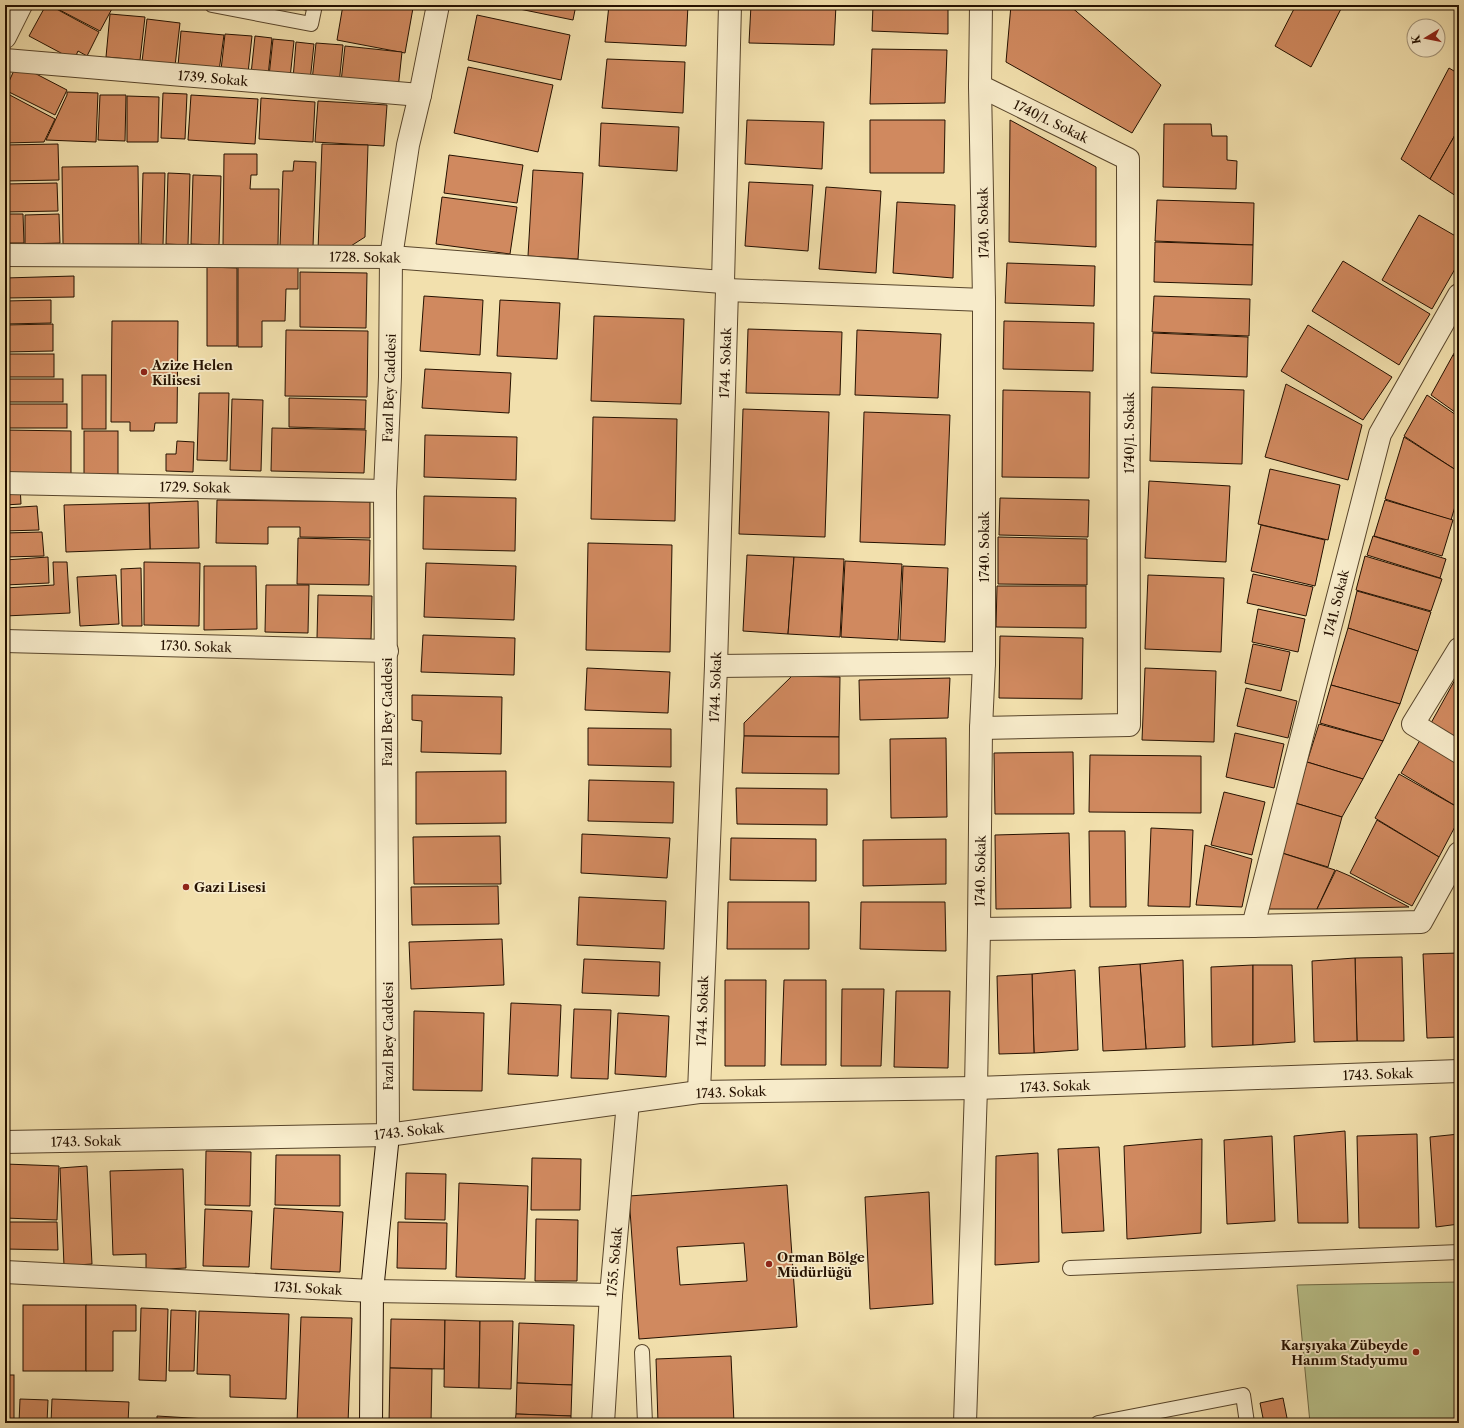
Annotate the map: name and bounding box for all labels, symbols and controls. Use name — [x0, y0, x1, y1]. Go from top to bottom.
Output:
north arrow — [1406, 18, 1446, 58]
text: K — [1408, 33, 1424, 45]
street label: 1739. Sokak — [177, 67, 249, 89]
street label: 1740/1. Sokak — [1011, 96, 1092, 146]
street label: 1740. Sokak — [974, 187, 992, 259]
street label: 1728. Sokak — [329, 248, 401, 266]
street label: 1744. Sokak — [716, 327, 734, 399]
street label: Fazıl Bey Caddesi — [379, 333, 399, 443]
place label: Azize Helen Kilisesi — [151, 357, 233, 388]
marker: Azize Helen Kilisesi — [139, 367, 149, 377]
street label: 1740/1. Sokak — [1121, 392, 1137, 474]
street label: 1729. Sokak — [160, 478, 231, 496]
street label: 1740. Sokak — [976, 511, 992, 583]
street label: 1741. Sokak — [1320, 567, 1352, 638]
street label: 1730. Sokak — [160, 637, 232, 655]
street label: 1744. Sokak — [706, 651, 724, 723]
street label: Fazıl Bey Caddesi — [379, 658, 395, 766]
street label: 1740. Sokak — [971, 835, 989, 907]
place label: Gazi Lisesi — [194, 879, 266, 895]
marker: Gazi Lisesi — [181, 882, 191, 892]
street label: 1744. Sokak — [693, 975, 711, 1047]
street label: Fazıl Bey Caddesi — [380, 982, 396, 1090]
street label: 1743. Sokak — [1343, 1065, 1414, 1083]
street label: 1743. Sokak — [1020, 1077, 1091, 1095]
street label: 1743. Sokak — [696, 1083, 767, 1101]
street label: 1743. Sokak — [373, 1119, 445, 1143]
street label: 1743. Sokak — [51, 1132, 122, 1150]
street label: 1755. Sokak — [603, 1226, 625, 1298]
place label: Orman Bölge Müdürlüğü — [777, 1249, 865, 1280]
marker: Orman Bölge Müdürlüğü — [764, 1259, 774, 1269]
street label: 1731. Sokak — [273, 1278, 343, 1298]
place label: Karşıyaka Zübeyde Hanım Stadyumu — [1281, 1337, 1408, 1368]
marker: Karşıyaka Zübeyde Hanım Stadyumu — [1411, 1347, 1421, 1357]

